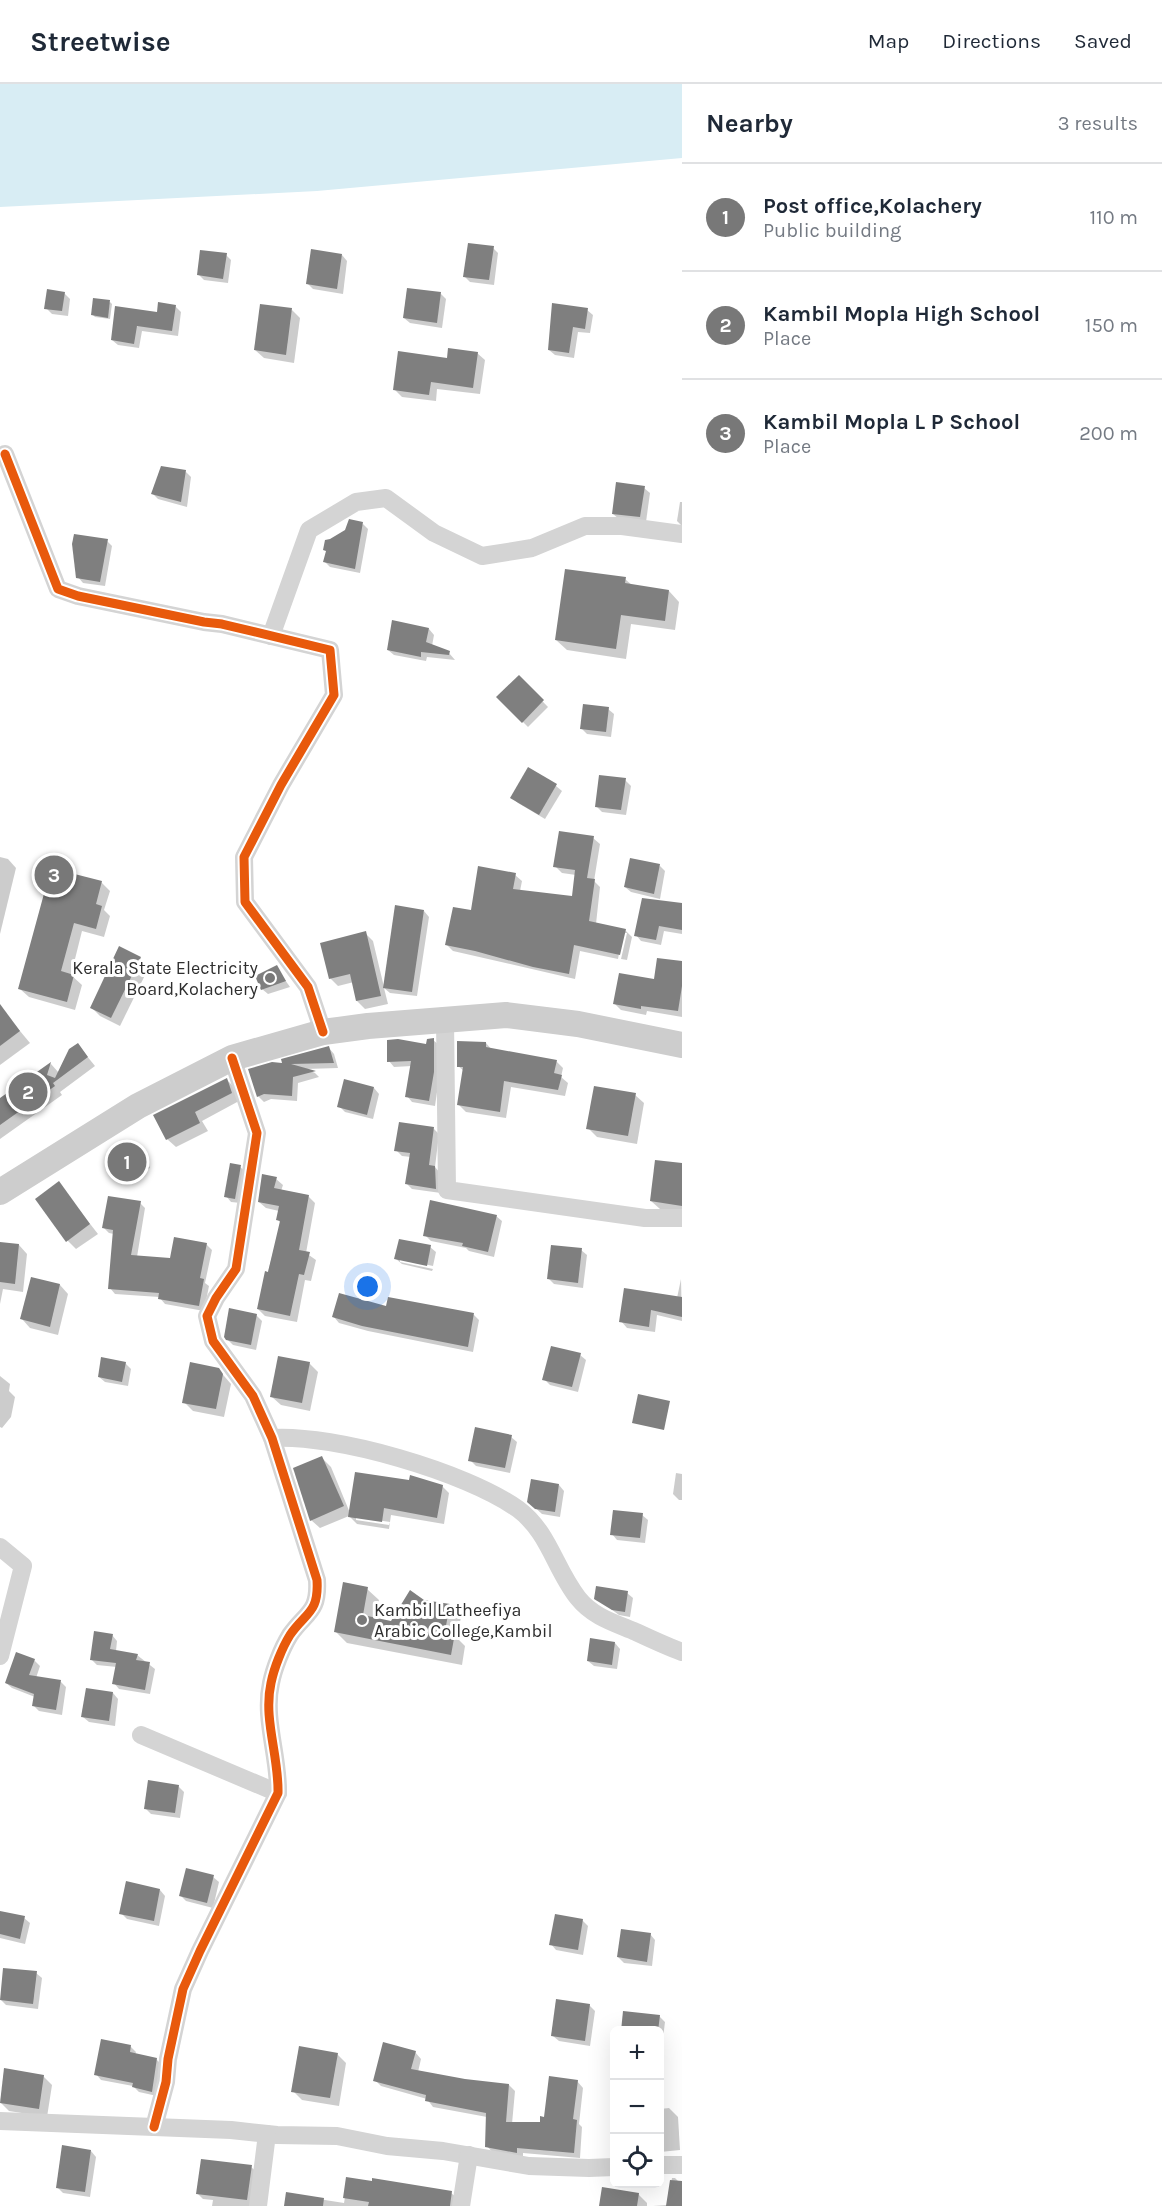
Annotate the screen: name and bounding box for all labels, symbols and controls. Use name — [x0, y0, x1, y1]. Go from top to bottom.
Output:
text: Streetwise — [30, 25, 171, 58]
text: Map — [868, 29, 909, 53]
text: Directions — [942, 29, 1041, 53]
text: Saved — [1074, 29, 1132, 53]
text: Nearby — [706, 108, 793, 139]
text: 3 results — [1058, 112, 1138, 135]
text: Post office,Kolachery — [763, 193, 982, 219]
text: 1 — [722, 206, 729, 229]
text: 110 m — [1089, 206, 1138, 229]
text: Public building — [763, 219, 901, 242]
text: Kambil Mopla High School — [763, 301, 1040, 327]
text: 2 — [719, 314, 732, 337]
text: 150 m — [1085, 314, 1138, 337]
text: Place — [763, 327, 811, 350]
text: Kambil Mopla L P School — [763, 409, 1020, 435]
text: 3 — [719, 422, 732, 445]
text: 200 m — [1079, 422, 1138, 445]
text: Place — [763, 435, 811, 458]
pin: 3 — [34, 852, 74, 898]
place label: Kerala State Electricity Board,Kolachery — [72, 957, 259, 1000]
marker: Kerala State Electricity Board,Kolachery — [263, 971, 277, 985]
pin: 2 — [9, 1070, 48, 1114]
pin: 1 — [108, 1140, 146, 1184]
your location — [353, 1272, 382, 1301]
place label: Kambil Latheefiya Arabic College,Kambil — [374, 1599, 552, 1642]
marker: Kambil Latheefiya Arabic College,Kambil — [355, 1613, 369, 1627]
map controls — [610, 2026, 664, 2188]
button: + — [610, 2026, 664, 2080]
button: − — [610, 2080, 664, 2134]
button: locate — [610, 2134, 664, 2188]

